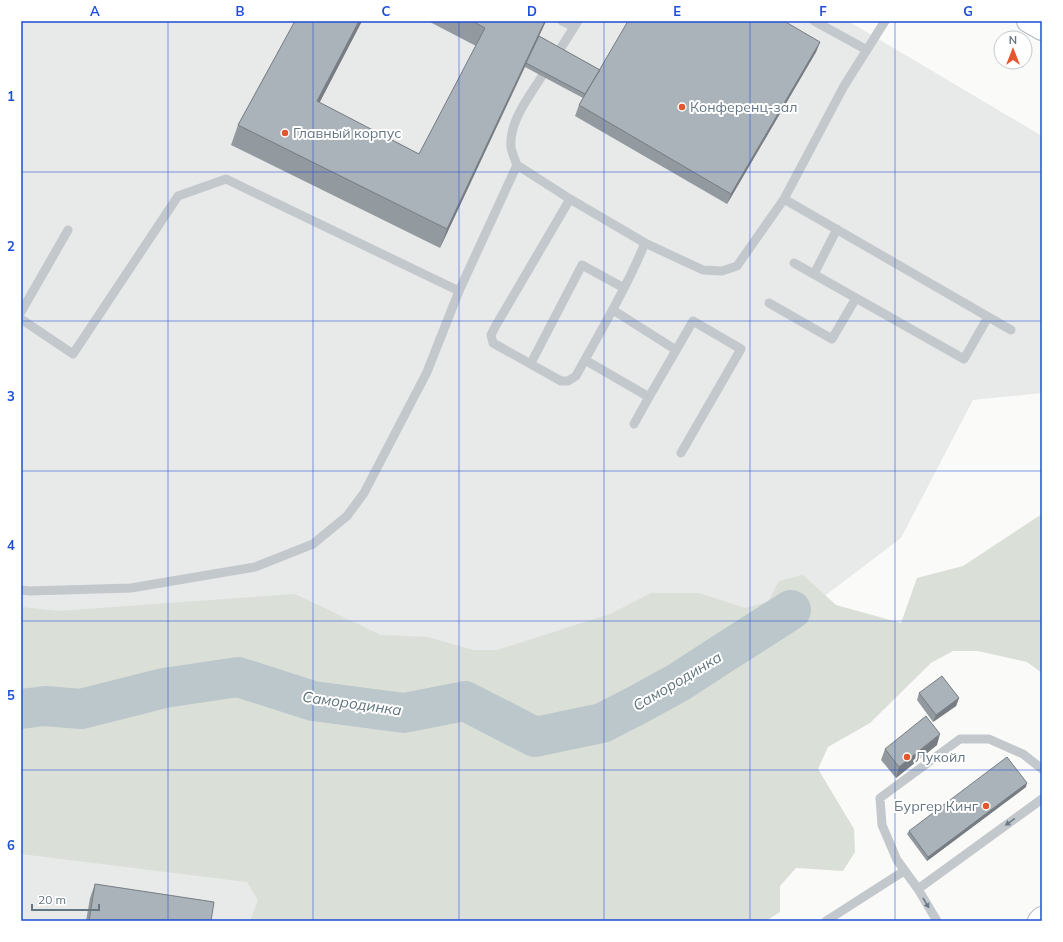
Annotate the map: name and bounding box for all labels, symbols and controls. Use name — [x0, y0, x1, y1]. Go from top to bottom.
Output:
text: A — [90, 3, 100, 19]
text: B — [236, 3, 245, 19]
text: C — [382, 3, 391, 19]
text: D — [527, 3, 537, 19]
text: E — [673, 3, 681, 19]
text: F — [819, 3, 827, 19]
text: G — [963, 3, 973, 19]
north arrow — [993, 30, 1033, 70]
text: N — [1009, 33, 1017, 47]
text: 1 — [7, 88, 15, 104]
place label: Конференц-зал — [690, 98, 797, 116]
marker: Конференц-зал — [677, 102, 687, 112]
place label: Главный корпус — [293, 124, 401, 142]
marker: Главный корпус — [280, 128, 290, 138]
text: 2 — [7, 238, 15, 254]
text: 3 — [7, 388, 15, 404]
text: 4 — [7, 537, 15, 553]
water label: Самородинка — [629, 647, 725, 715]
text: 5 — [7, 687, 15, 703]
water label: Самородинка — [301, 687, 403, 719]
place label: Лукойл — [915, 748, 965, 766]
marker: Лукойл — [902, 752, 912, 762]
place label: Бургер Кинг — [894, 797, 979, 815]
marker: Бургер Кинг — [981, 801, 991, 811]
one-way arrow — [1005, 818, 1016, 826]
text: 6 — [7, 837, 15, 853]
scale bar — [32, 886, 99, 912]
text: 20 m — [38, 892, 66, 907]
one-way arrow — [922, 898, 930, 908]

